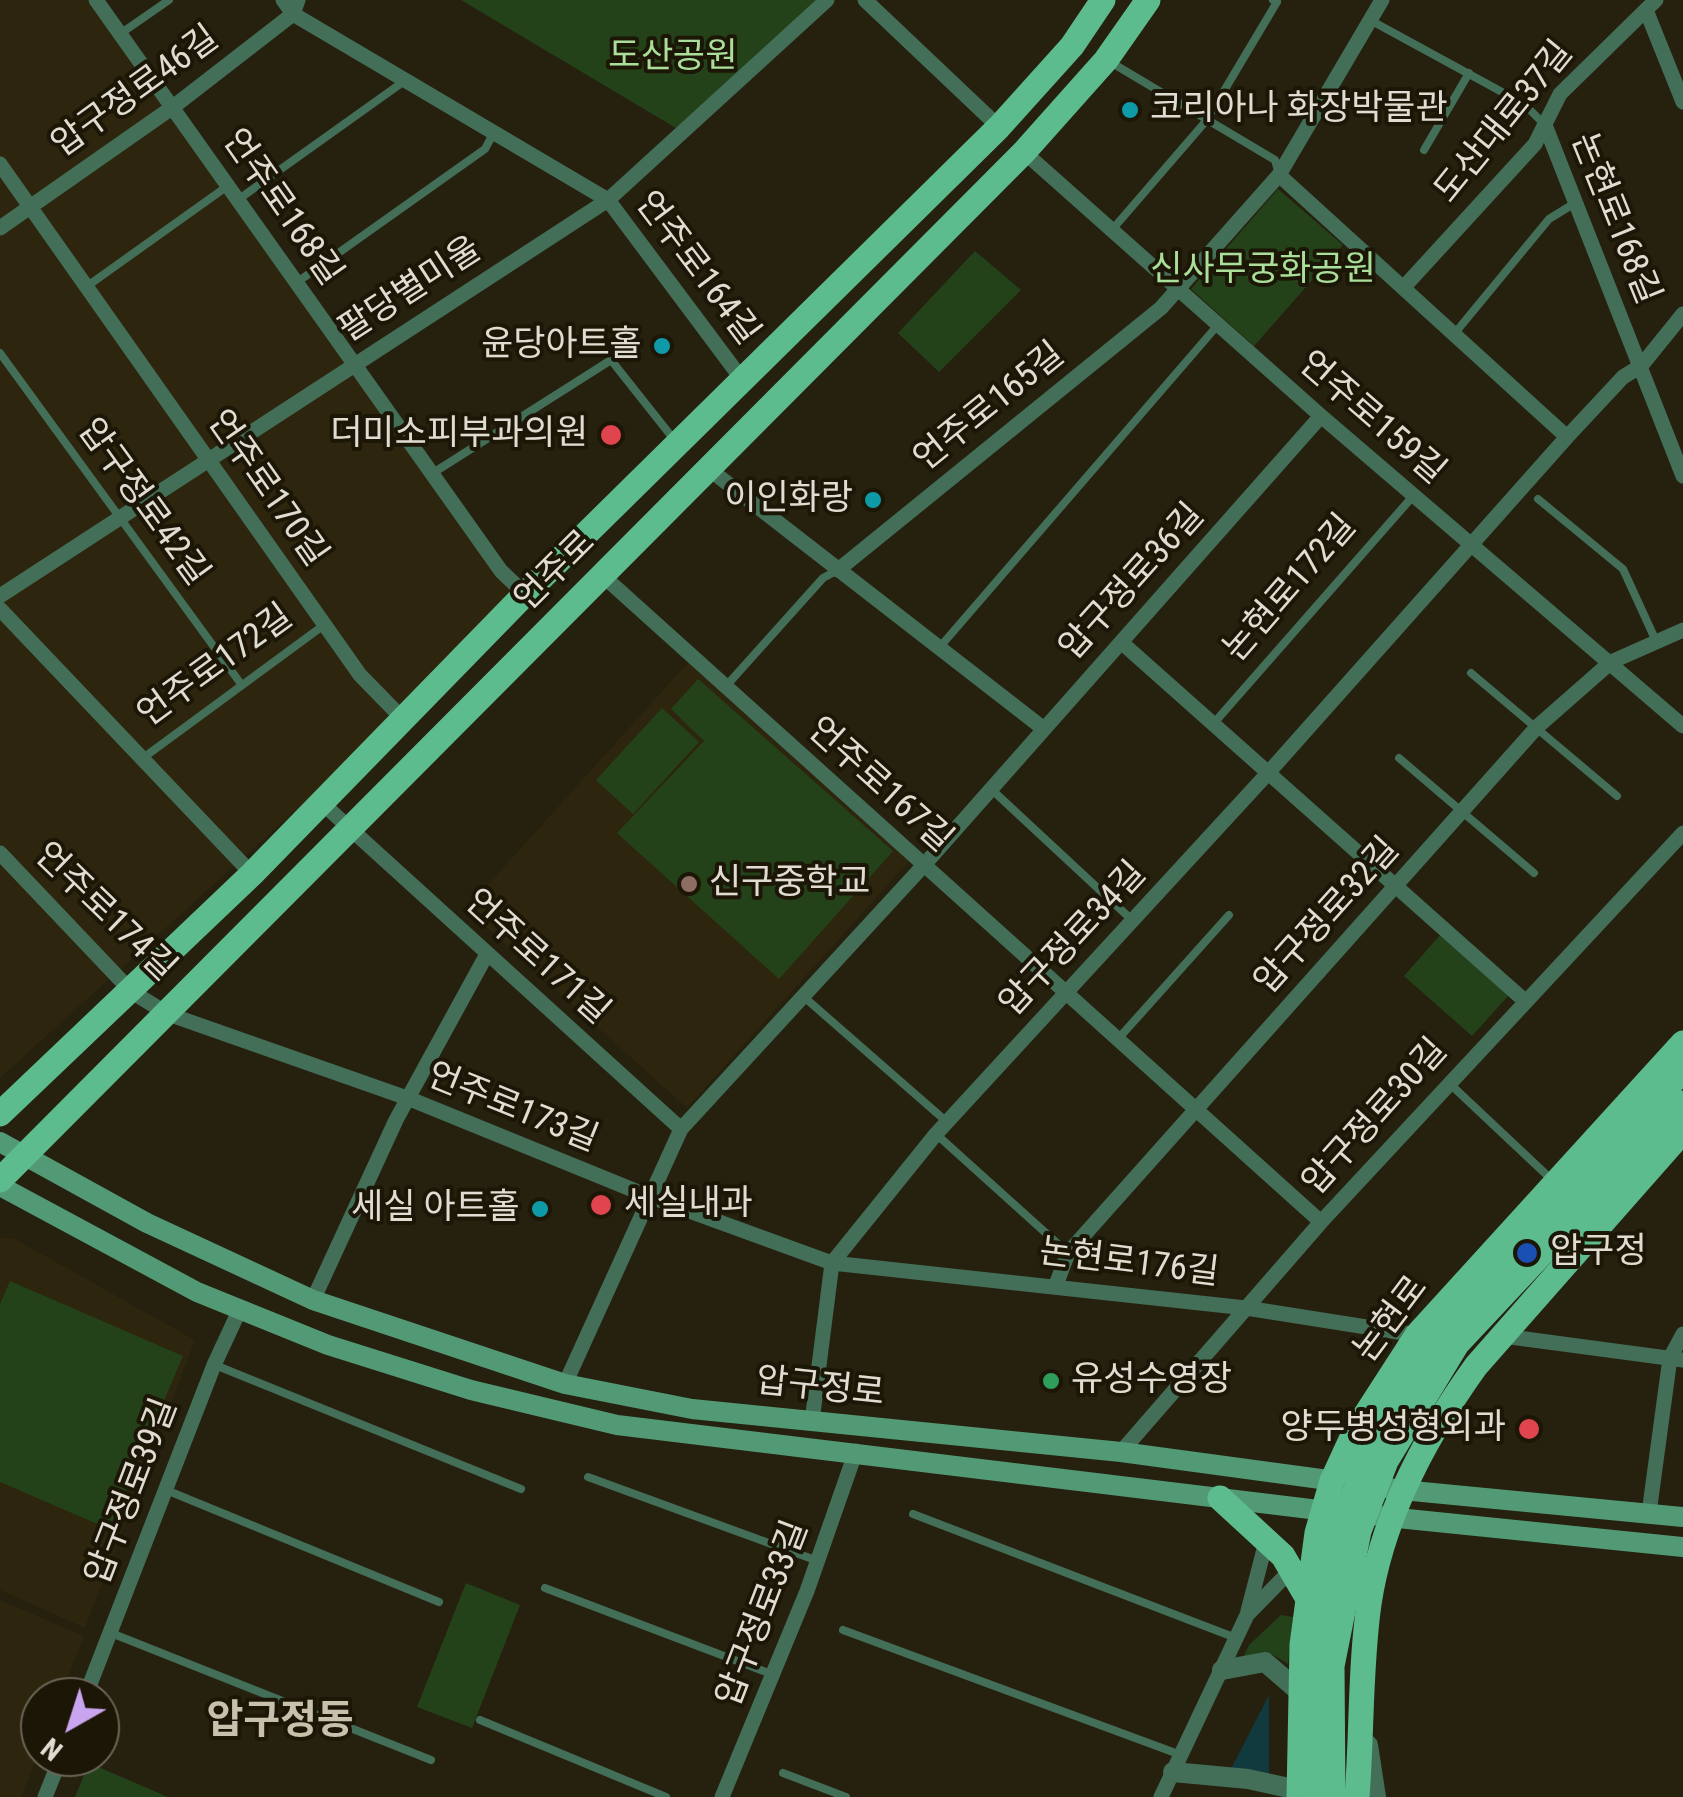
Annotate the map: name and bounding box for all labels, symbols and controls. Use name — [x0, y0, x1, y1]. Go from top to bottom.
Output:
street label: 압구정로46길 — [45, 19, 227, 167]
street label: 도산대로37길 — [1427, 34, 1583, 212]
park label: 도산공원 — [609, 37, 737, 79]
place label: 코리아나 화장박물관 — [1150, 89, 1448, 131]
marker: 코리아나 화장박물관 — [1119, 99, 1141, 121]
street label: 언주로168길 — [212, 122, 350, 294]
street label: 논현로168길 — [1561, 127, 1667, 311]
street label: 언주로164길 — [625, 184, 767, 354]
street label: 팔당별미울 — [332, 230, 490, 352]
park label: 신사무궁화공원 — [1150, 250, 1376, 292]
place label: 윤당아트홀 — [481, 325, 642, 367]
marker: 윤당아트홀 — [651, 335, 673, 357]
street label: 언주로165길 — [907, 335, 1073, 481]
street label: 언주로159길 — [1289, 344, 1453, 494]
street label: 언주로170길 — [197, 403, 335, 575]
street label: 압구정로42길 — [68, 412, 216, 594]
place label: 더미소피부과의원 — [330, 414, 588, 456]
marker: 더미소피부과의원 — [598, 422, 624, 448]
place label: 이인화랑 — [724, 479, 853, 521]
marker: 이인화랑 — [862, 489, 884, 511]
street label: 압구정로36길 — [1052, 496, 1214, 670]
street label: 논현로172길 — [1216, 507, 1366, 671]
street label: 언주로 — [507, 523, 605, 621]
street label: 언주로172길 — [131, 597, 301, 737]
street label: 언주로167길 — [798, 710, 960, 862]
street label: 압구정로32길 — [1247, 830, 1409, 1004]
street label: 언주로174길 — [24, 835, 184, 991]
street label: 압구정로34길 — [992, 854, 1156, 1026]
place label: 신구중학교 — [709, 863, 870, 905]
marker: 신구중학교 — [678, 873, 700, 895]
street label: 언주로171길 — [455, 882, 617, 1034]
street label: 압구정로30길 — [1295, 1031, 1457, 1205]
street label: 언주로173길 — [420, 1056, 604, 1162]
place label: 세실내과 — [624, 1184, 753, 1226]
place label: 세실 아트홀 — [351, 1188, 520, 1230]
marker: 세실내과 — [588, 1192, 614, 1218]
marker: 세실 아트홀 — [529, 1198, 551, 1220]
street label: 논현로176길 — [1037, 1232, 1221, 1296]
place label: 압구정 — [1550, 1232, 1647, 1274]
marker: 압구정 — [1514, 1240, 1540, 1266]
street label: 논현로 — [1346, 1269, 1438, 1371]
place label: 유성수영장 — [1071, 1360, 1232, 1402]
street label: 압구정로 — [754, 1361, 886, 1417]
marker: 유성수영장 — [1040, 1370, 1062, 1392]
street label: 압구정로39길 — [78, 1393, 188, 1591]
place label: 양두병성형외과 — [1281, 1408, 1506, 1450]
marker: 양두병성형외과 — [1516, 1416, 1542, 1442]
street label: 압구정로33길 — [709, 1515, 819, 1713]
north arrow — [20, 1677, 120, 1777]
district label: 압구정동 — [206, 1699, 354, 1747]
text: N — [35, 1731, 69, 1767]

